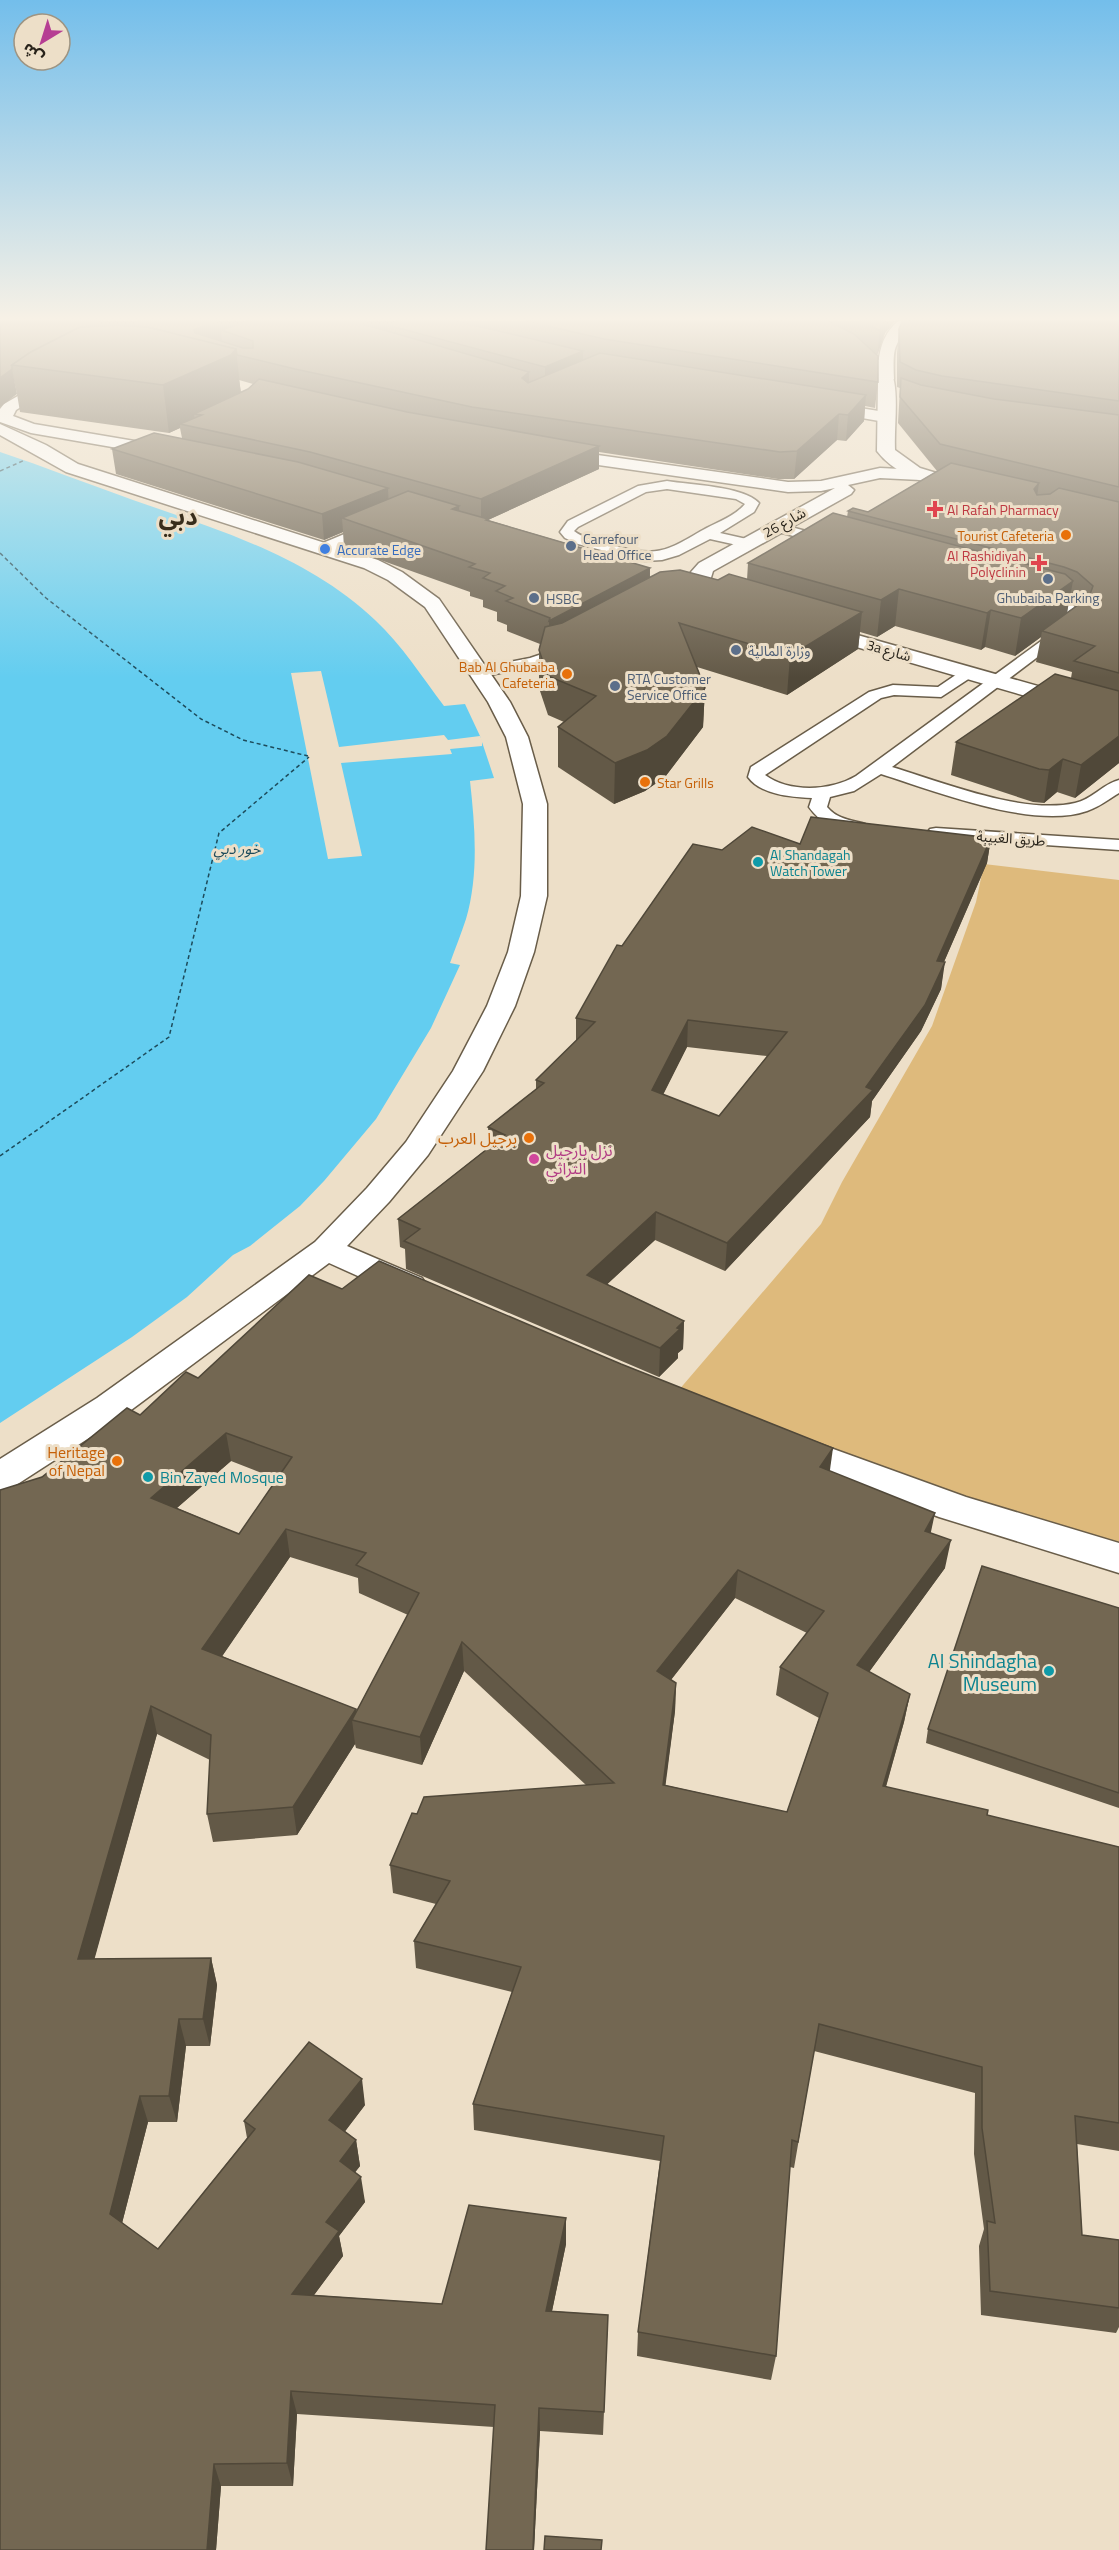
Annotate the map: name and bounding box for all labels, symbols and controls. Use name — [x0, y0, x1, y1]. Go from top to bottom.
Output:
north arrow — [12, 12, 72, 72]
text: ش — [17, 38, 49, 70]
district label: دبي — [158, 498, 198, 537]
place label: Al Rafah Pharmacy — [947, 499, 1059, 520]
street label: شارع 26 — [759, 502, 810, 543]
marker: Al Rafah Pharmacy — [928, 502, 942, 516]
place label: Tourist Cafeteria — [958, 525, 1054, 546]
place label: Carrefour Head Office — [583, 528, 652, 565]
marker: Tourist Cafeteria — [1059, 528, 1073, 542]
place label: Accurate Edge — [337, 539, 421, 560]
marker: Carrefour Head Office — [564, 539, 578, 553]
marker: Accurate Edge — [318, 542, 332, 556]
place label: Al Rashidiyah Polyclinin — [947, 545, 1026, 582]
marker: Al Rashidiyah Polyclinin — [1030, 554, 1048, 572]
marker: Ghubaiba Parking — [1041, 572, 1055, 586]
place label: Ghubaiba Parking — [996, 587, 1100, 608]
place label: HSBC — [546, 588, 580, 609]
marker: HSBC — [527, 591, 541, 605]
street label: 3a شارع — [864, 634, 914, 667]
place label: وزارة المالية — [748, 640, 811, 661]
marker: وزارة المالية — [729, 643, 743, 657]
place label: Bab Al Ghubaiba Cafeteria — [459, 656, 555, 693]
marker: Bab Al Ghubaiba Cafeteria — [560, 667, 574, 681]
place label: RTA Customer Service Office — [627, 668, 711, 705]
marker: RTA Customer Service Office — [608, 679, 622, 693]
place label: Star Grills — [657, 772, 714, 793]
marker: Star Grills — [638, 775, 652, 789]
street label: طريق الغبيبة — [976, 825, 1046, 851]
water label: خور دبي — [214, 837, 261, 860]
place label: Al Shandagah Watch Tower — [770, 844, 850, 881]
marker: Al Shandagah Watch Tower — [751, 855, 765, 869]
place label: برجيل العرب — [438, 1126, 517, 1150]
marker: برجيل العرب — [522, 1131, 536, 1145]
place label: نزل بارجيل التراثي — [546, 1138, 613, 1181]
marker: نزل بارجيل التراثي — [527, 1152, 541, 1166]
place label: Heritage of Nepal — [47, 1440, 105, 1482]
marker: Heritage of Nepal — [110, 1454, 124, 1468]
place label: Bin Zayed Mosque — [160, 1465, 284, 1489]
marker: Bin Zayed Mosque — [141, 1470, 155, 1484]
place label: Al Shindagha Museum — [928, 1645, 1037, 1699]
marker: Al Shindagha Museum — [1042, 1664, 1056, 1678]

